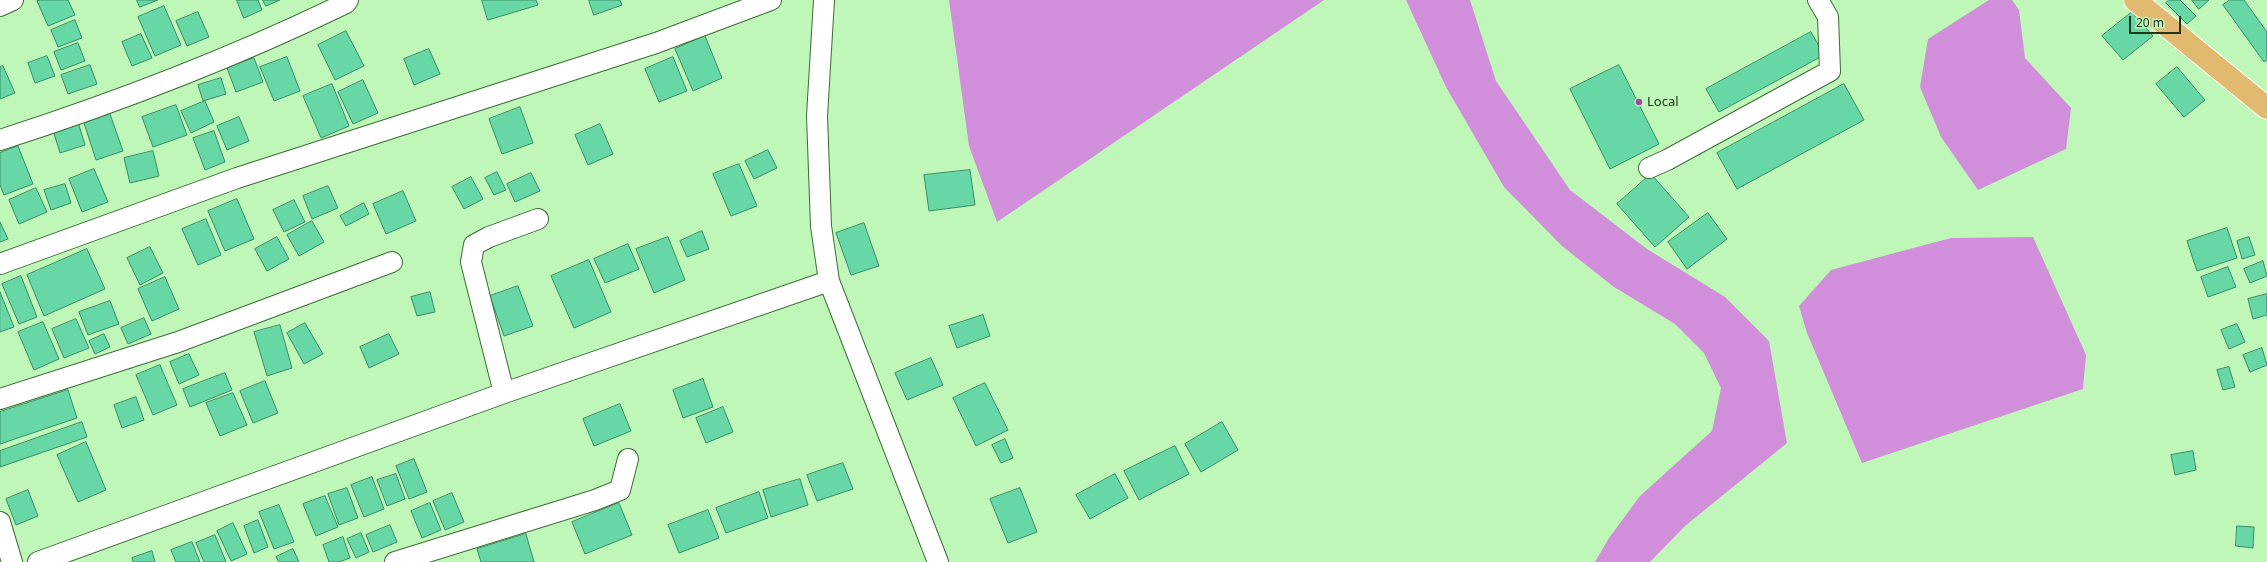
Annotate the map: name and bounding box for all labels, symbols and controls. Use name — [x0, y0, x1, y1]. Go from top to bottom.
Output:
scale bar — [2131, 8, 2183, 34]
text: 20 m — [2136, 14, 2164, 31]
place label: Local — [1647, 94, 1679, 110]
marker: Local — [1634, 97, 1644, 107]

